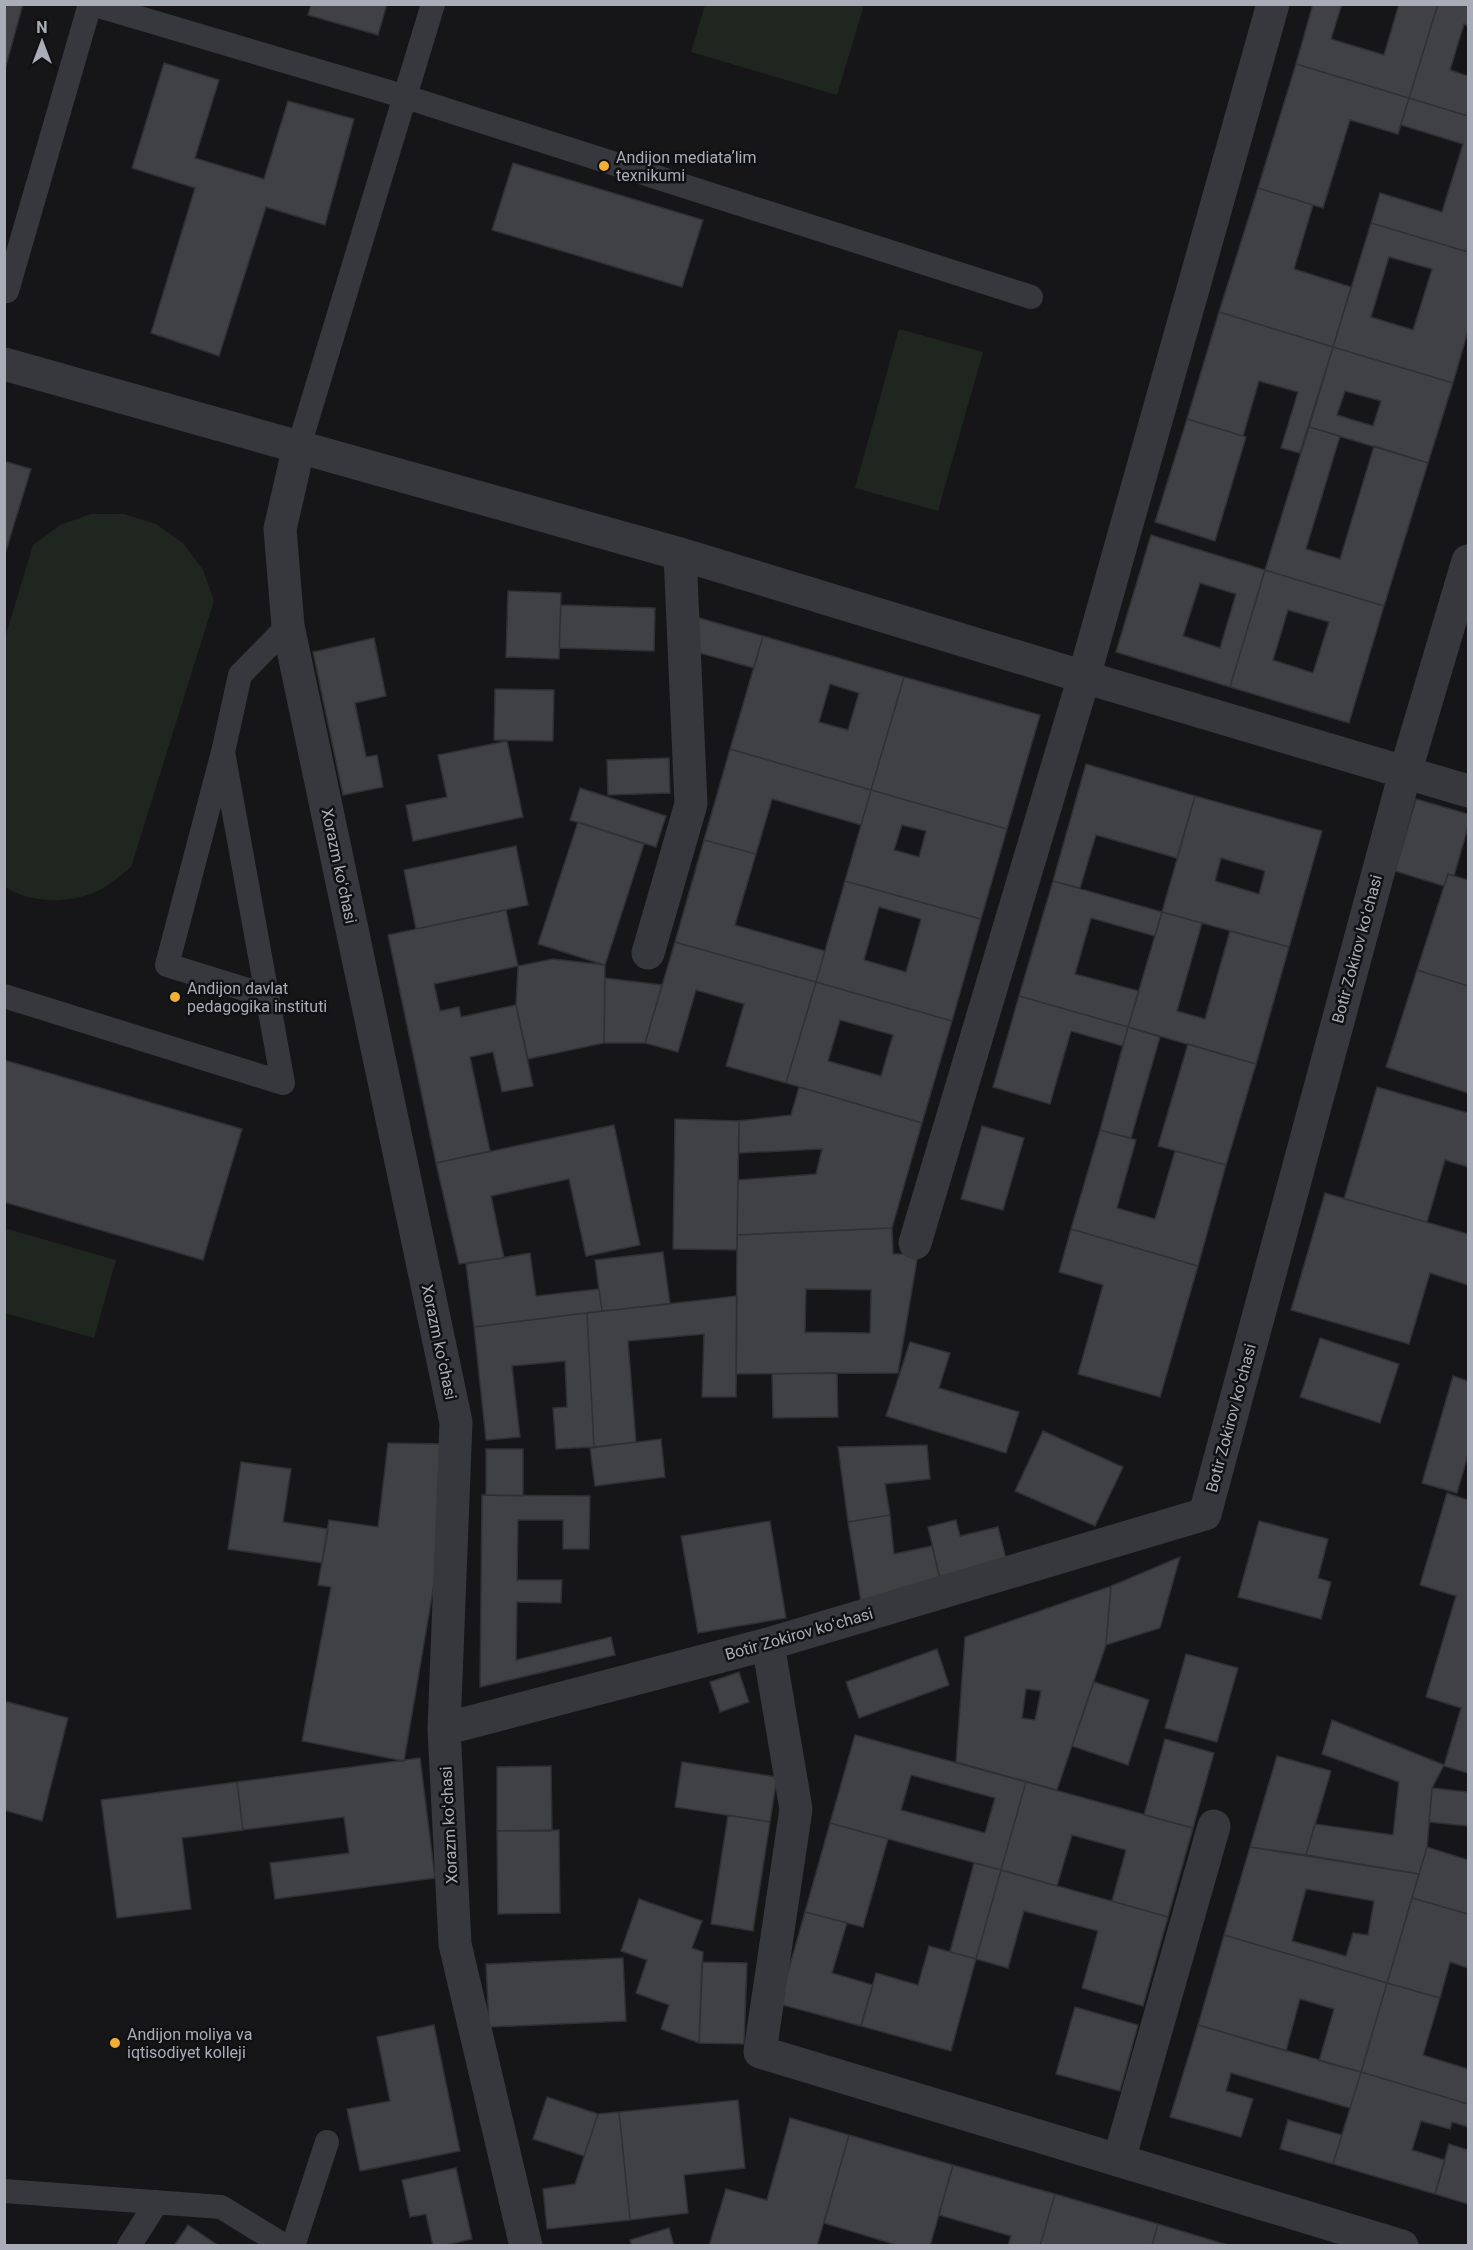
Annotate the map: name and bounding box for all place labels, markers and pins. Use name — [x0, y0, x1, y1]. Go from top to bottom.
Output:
place label: Andijon mediataʼlim texnikumi — [616, 148, 757, 185]
marker: Andijon mediataʼlim texnikumi — [597, 159, 611, 173]
place label: Andijon davlat pedagogika instituti — [187, 979, 327, 1016]
marker: Andijon davlat pedagogika instituti — [168, 990, 182, 1004]
place label: Andijon moliya va iqtisodiyet kolleji — [127, 2025, 252, 2062]
marker: Andijon moliya va iqtisodiyet kolleji — [108, 2036, 122, 2050]

